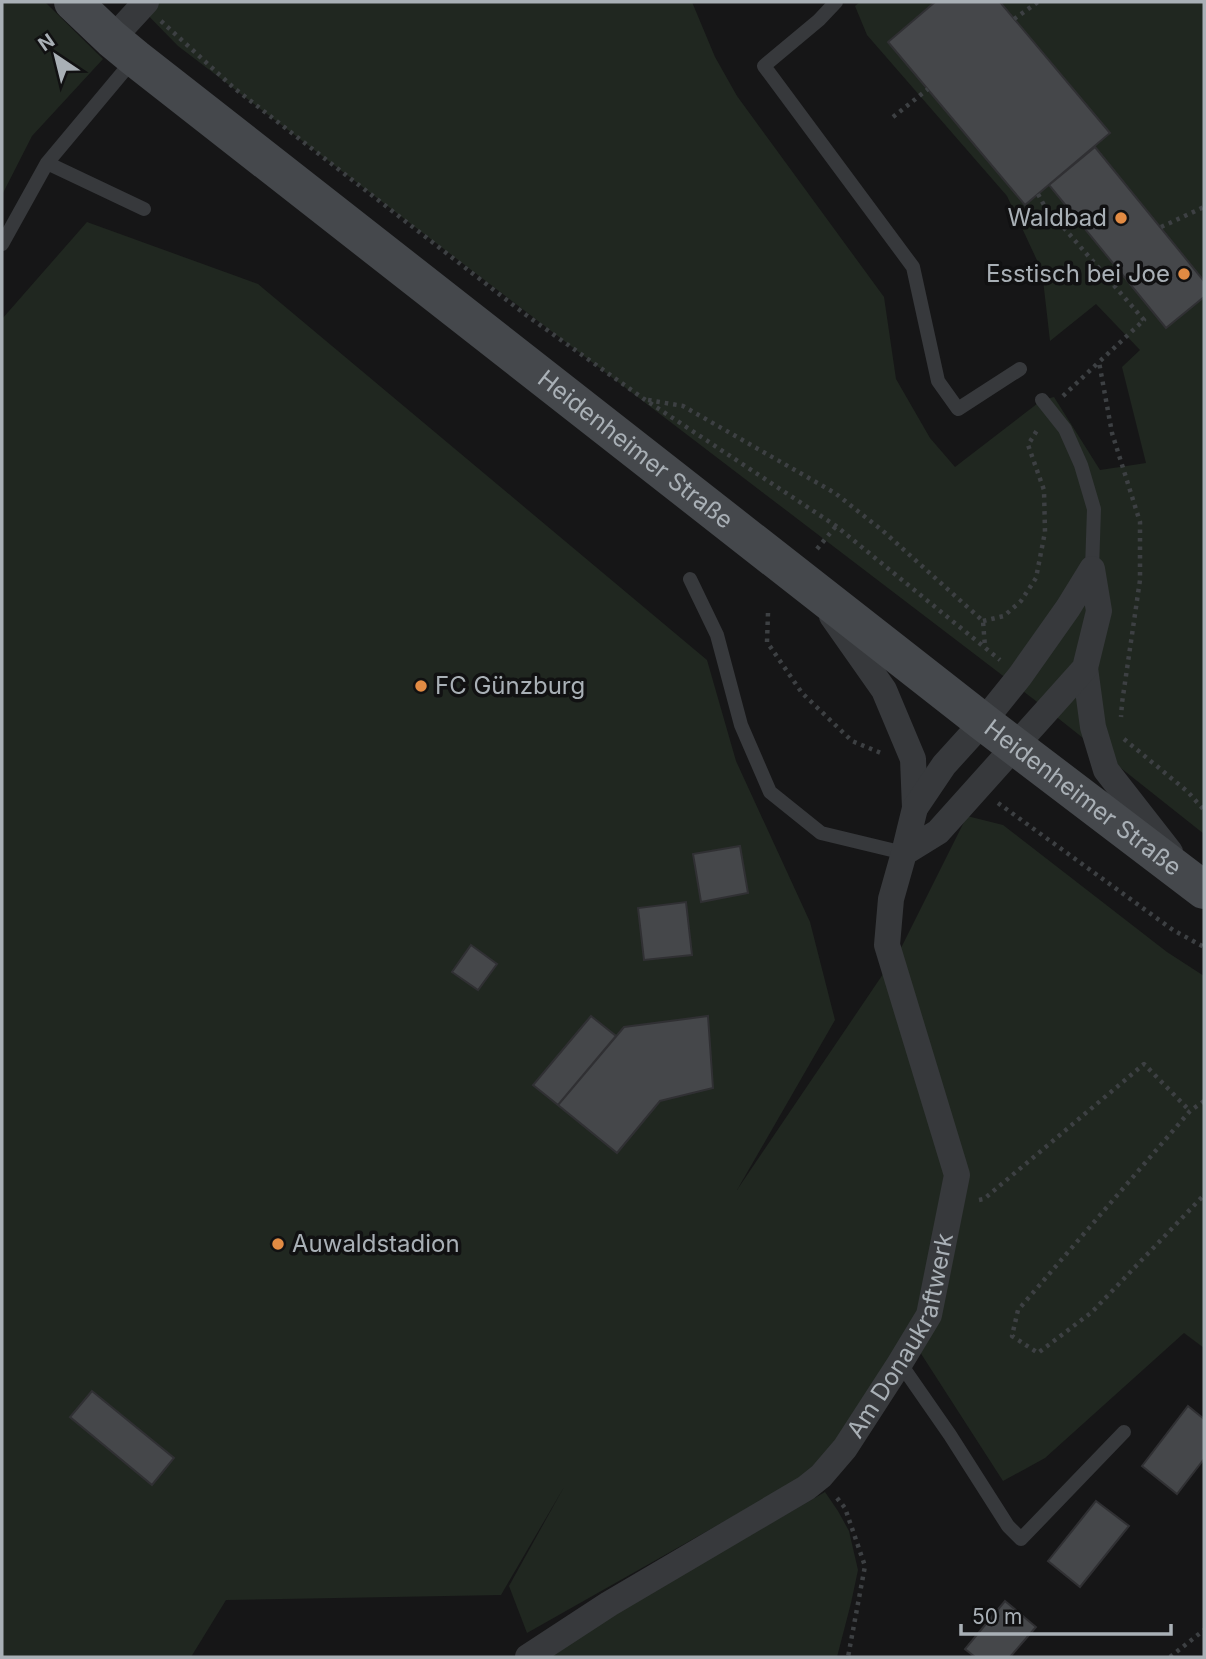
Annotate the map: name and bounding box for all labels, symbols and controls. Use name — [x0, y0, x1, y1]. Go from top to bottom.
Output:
north arrow — [21, 21, 91, 91]
text: N — [34, 29, 59, 56]
place label: Waldbad — [1007, 203, 1107, 232]
marker: Waldbad — [1113, 210, 1129, 226]
place label: Esstisch bei Joe — [986, 259, 1170, 288]
marker: Esstisch bei Joe — [1176, 266, 1192, 282]
street label: Heidenheimer Straße — [532, 364, 739, 535]
place label: FC Günzburg — [435, 671, 585, 700]
marker: FC Günzburg — [413, 678, 429, 694]
street label: Heidenheimer Straße — [979, 713, 1187, 882]
place label: Auwaldstadion — [292, 1229, 460, 1258]
street label: Am Donaukraftwerk — [840, 1231, 959, 1443]
marker: Auwaldstadion — [270, 1236, 286, 1252]
scale bar — [961, 1592, 1171, 1636]
text: 50 m — [972, 1604, 1022, 1629]

